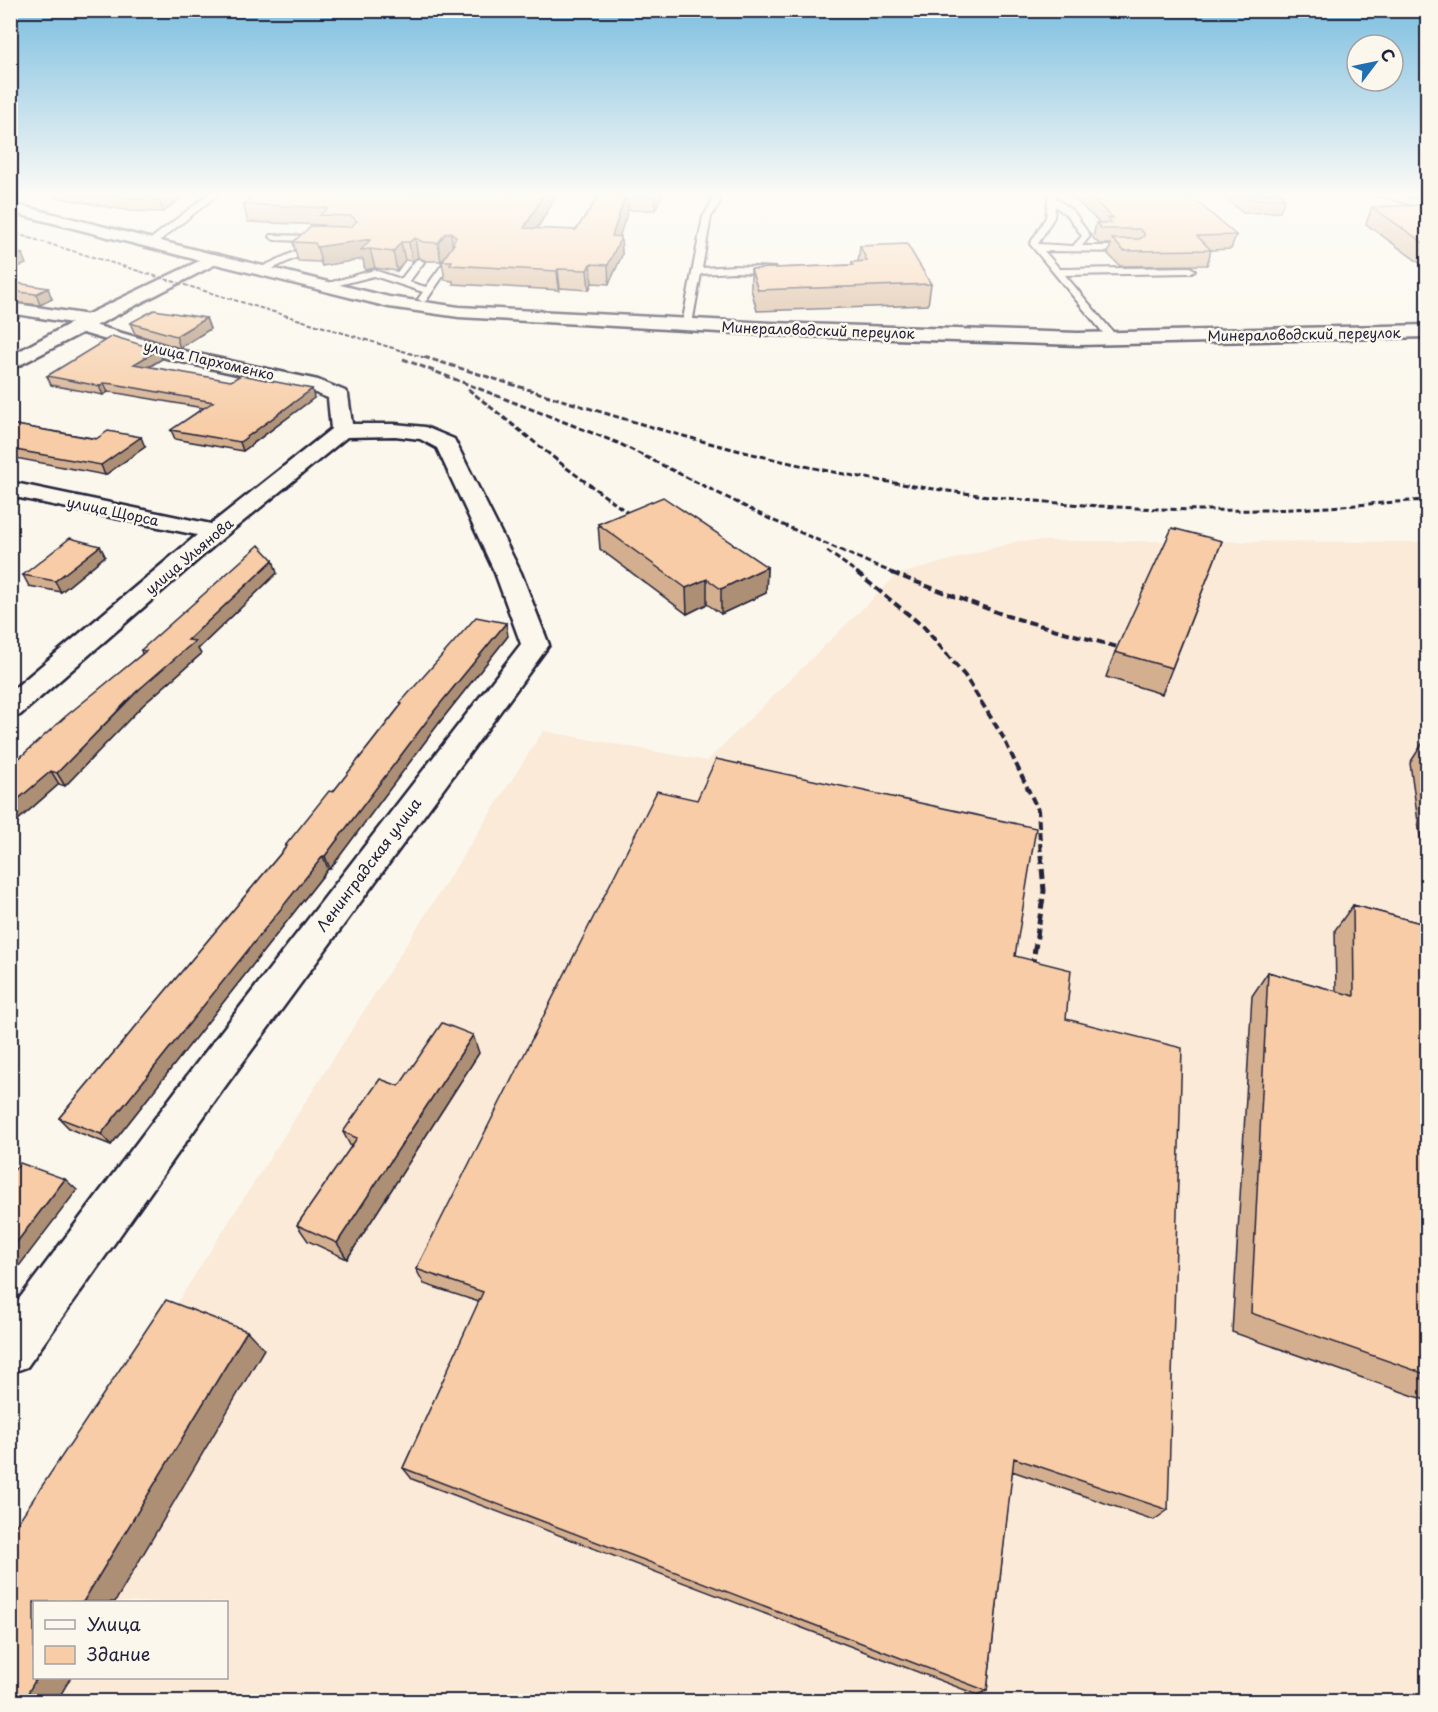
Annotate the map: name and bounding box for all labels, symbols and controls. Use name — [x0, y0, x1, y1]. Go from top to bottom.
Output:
north arrow — [1345, 33, 1405, 93]
text: С — [1375, 43, 1402, 66]
street label: Минераловодский переулок — [721, 316, 916, 344]
street label: Минераловодский переулок — [1207, 322, 1402, 346]
street label: улица Пархоменко — [142, 335, 277, 385]
street label: улица Щорса — [65, 491, 161, 531]
street label: улица Ульянова — [140, 513, 238, 599]
street label: Ленинградская улица — [310, 792, 426, 936]
legend — [33, 1601, 228, 1679]
text: Улица — [87, 1610, 141, 1637]
text: Здание — [87, 1640, 150, 1667]

